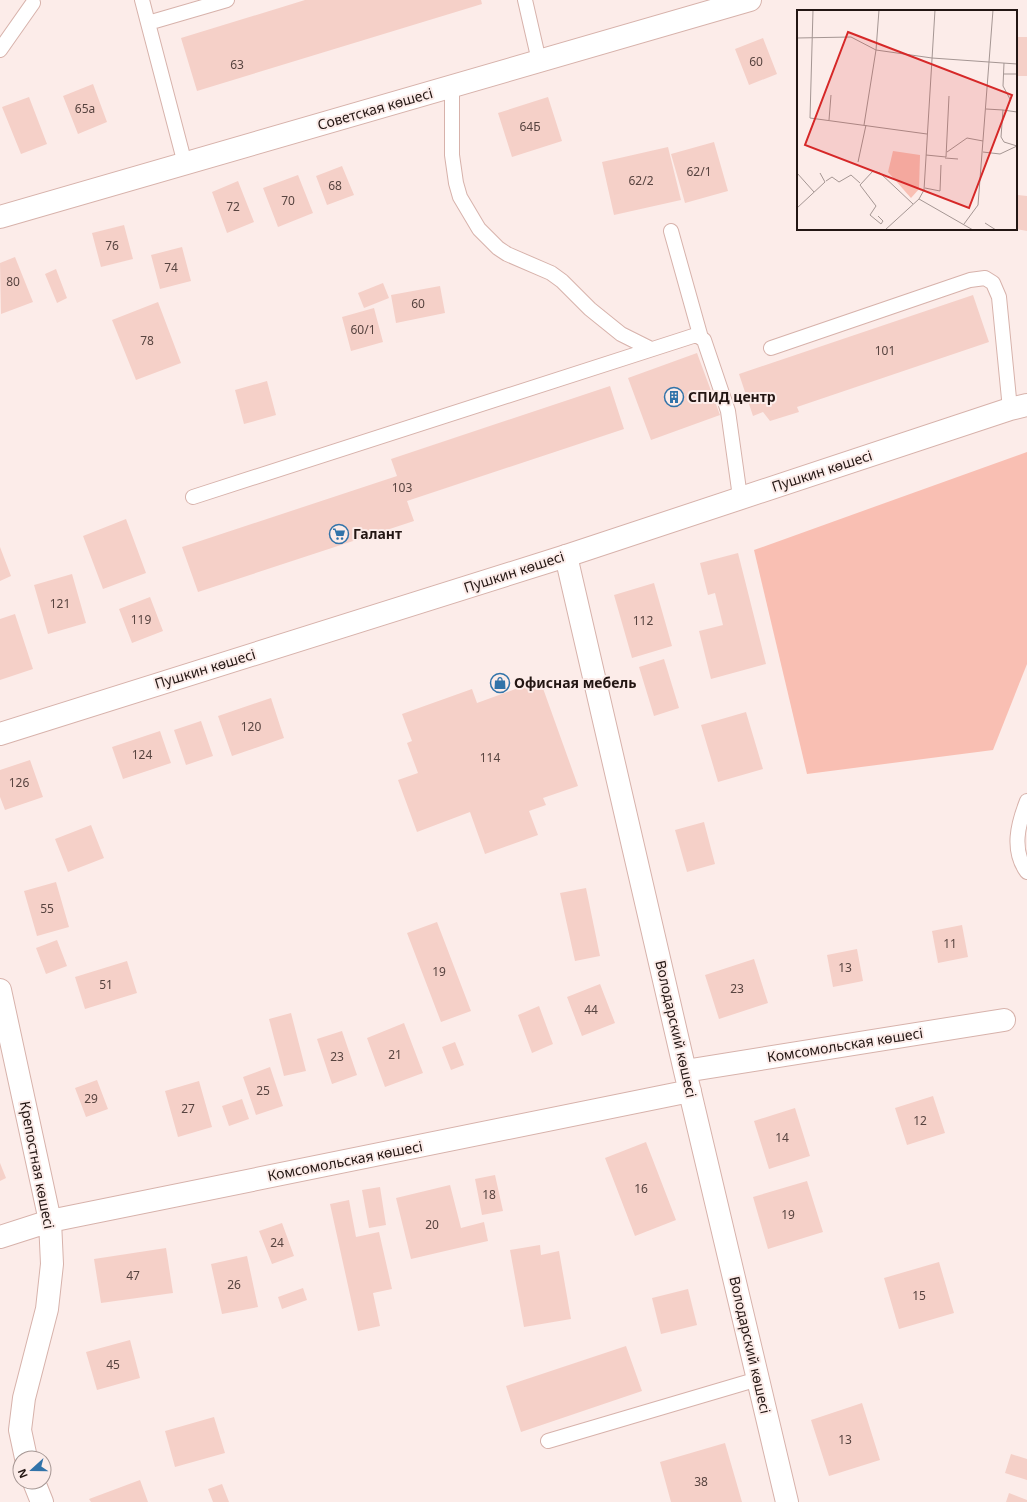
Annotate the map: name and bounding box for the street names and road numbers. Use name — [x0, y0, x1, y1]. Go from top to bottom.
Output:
street label: Советская көшесі — [315, 83, 435, 134]
street label: Пушкин көшесі — [769, 445, 875, 496]
street label: Пушкин көшесі — [461, 546, 567, 597]
street label: Пушкин көшесі — [152, 644, 258, 693]
street label: Володарский көшесі — [651, 958, 702, 1099]
street label: Комсомольская көшесі — [766, 1023, 924, 1066]
street label: Крепостная көшесі — [16, 1099, 59, 1230]
street label: Комсомольская көшесі — [266, 1136, 424, 1185]
street label: Володарский көшесі — [725, 1274, 776, 1415]

